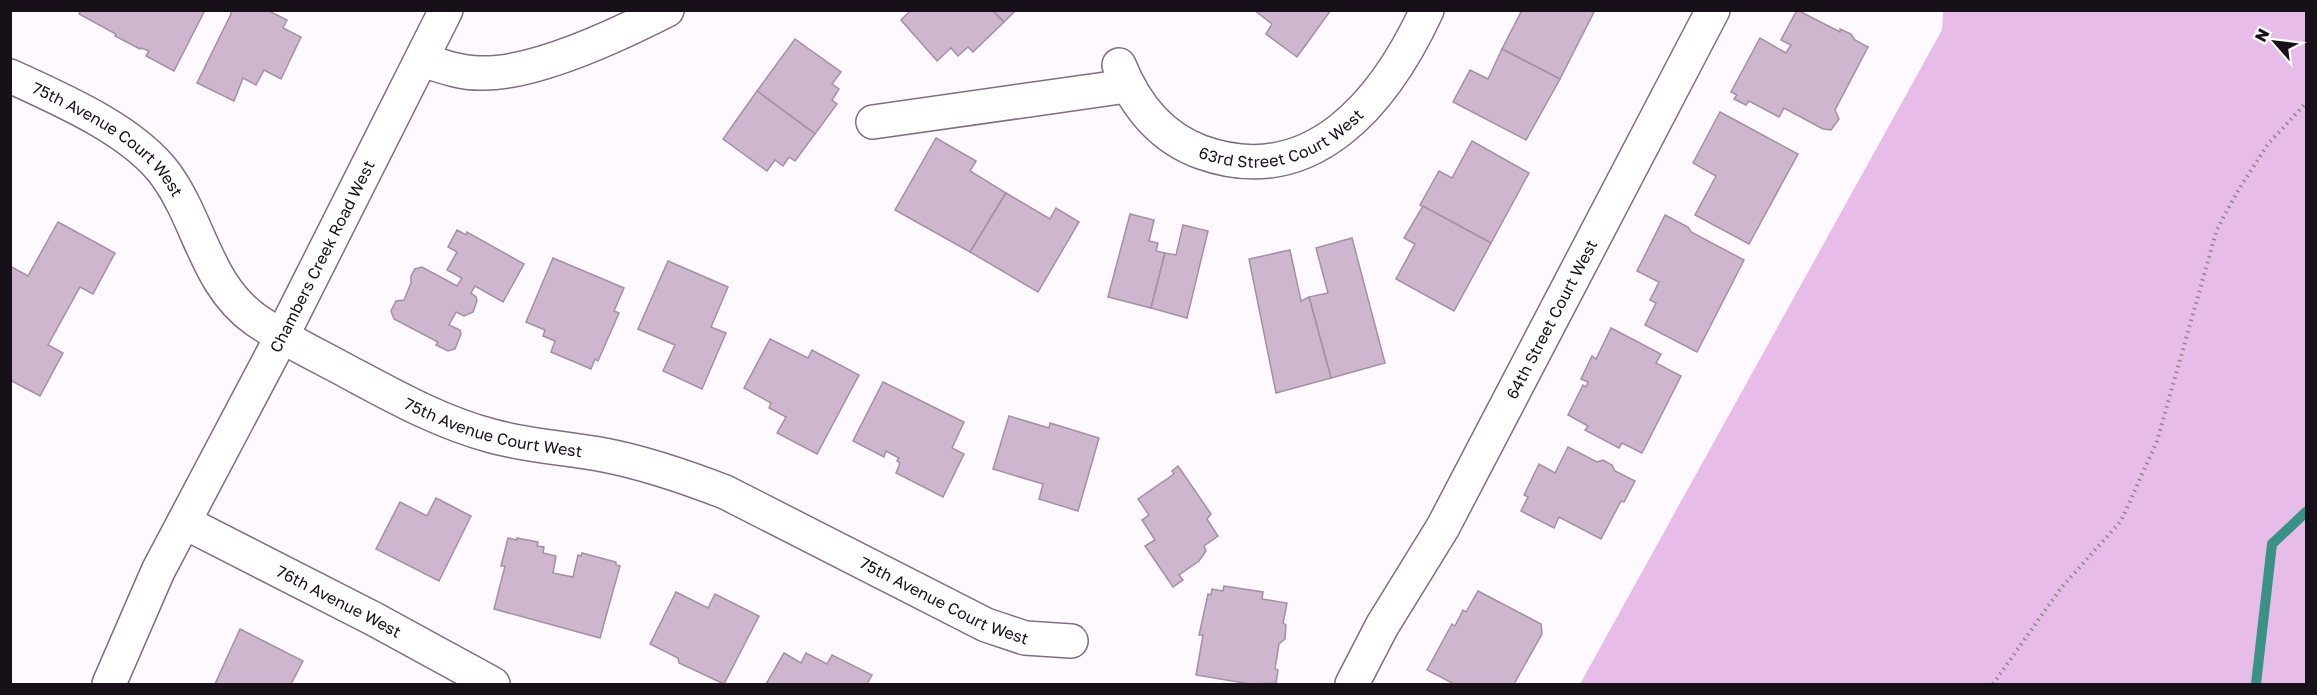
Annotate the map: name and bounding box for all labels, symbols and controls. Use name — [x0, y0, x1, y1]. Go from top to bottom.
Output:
north arrow — [2245, 12, 2305, 72]
text: N — [2250, 25, 2273, 45]
street label: 75th Avenue Court West — [29, 78, 187, 200]
street label: 63rd Street Court West — [1196, 105, 1367, 172]
street label: Chambers Creek Road West — [265, 157, 379, 356]
street label: 64th Street Court West — [1502, 236, 1601, 402]
street label: 75th Avenue Court West — [401, 393, 584, 461]
street label: 75th Avenue Court West — [856, 552, 1031, 648]
street label: 76th Avenue West — [273, 561, 405, 642]

